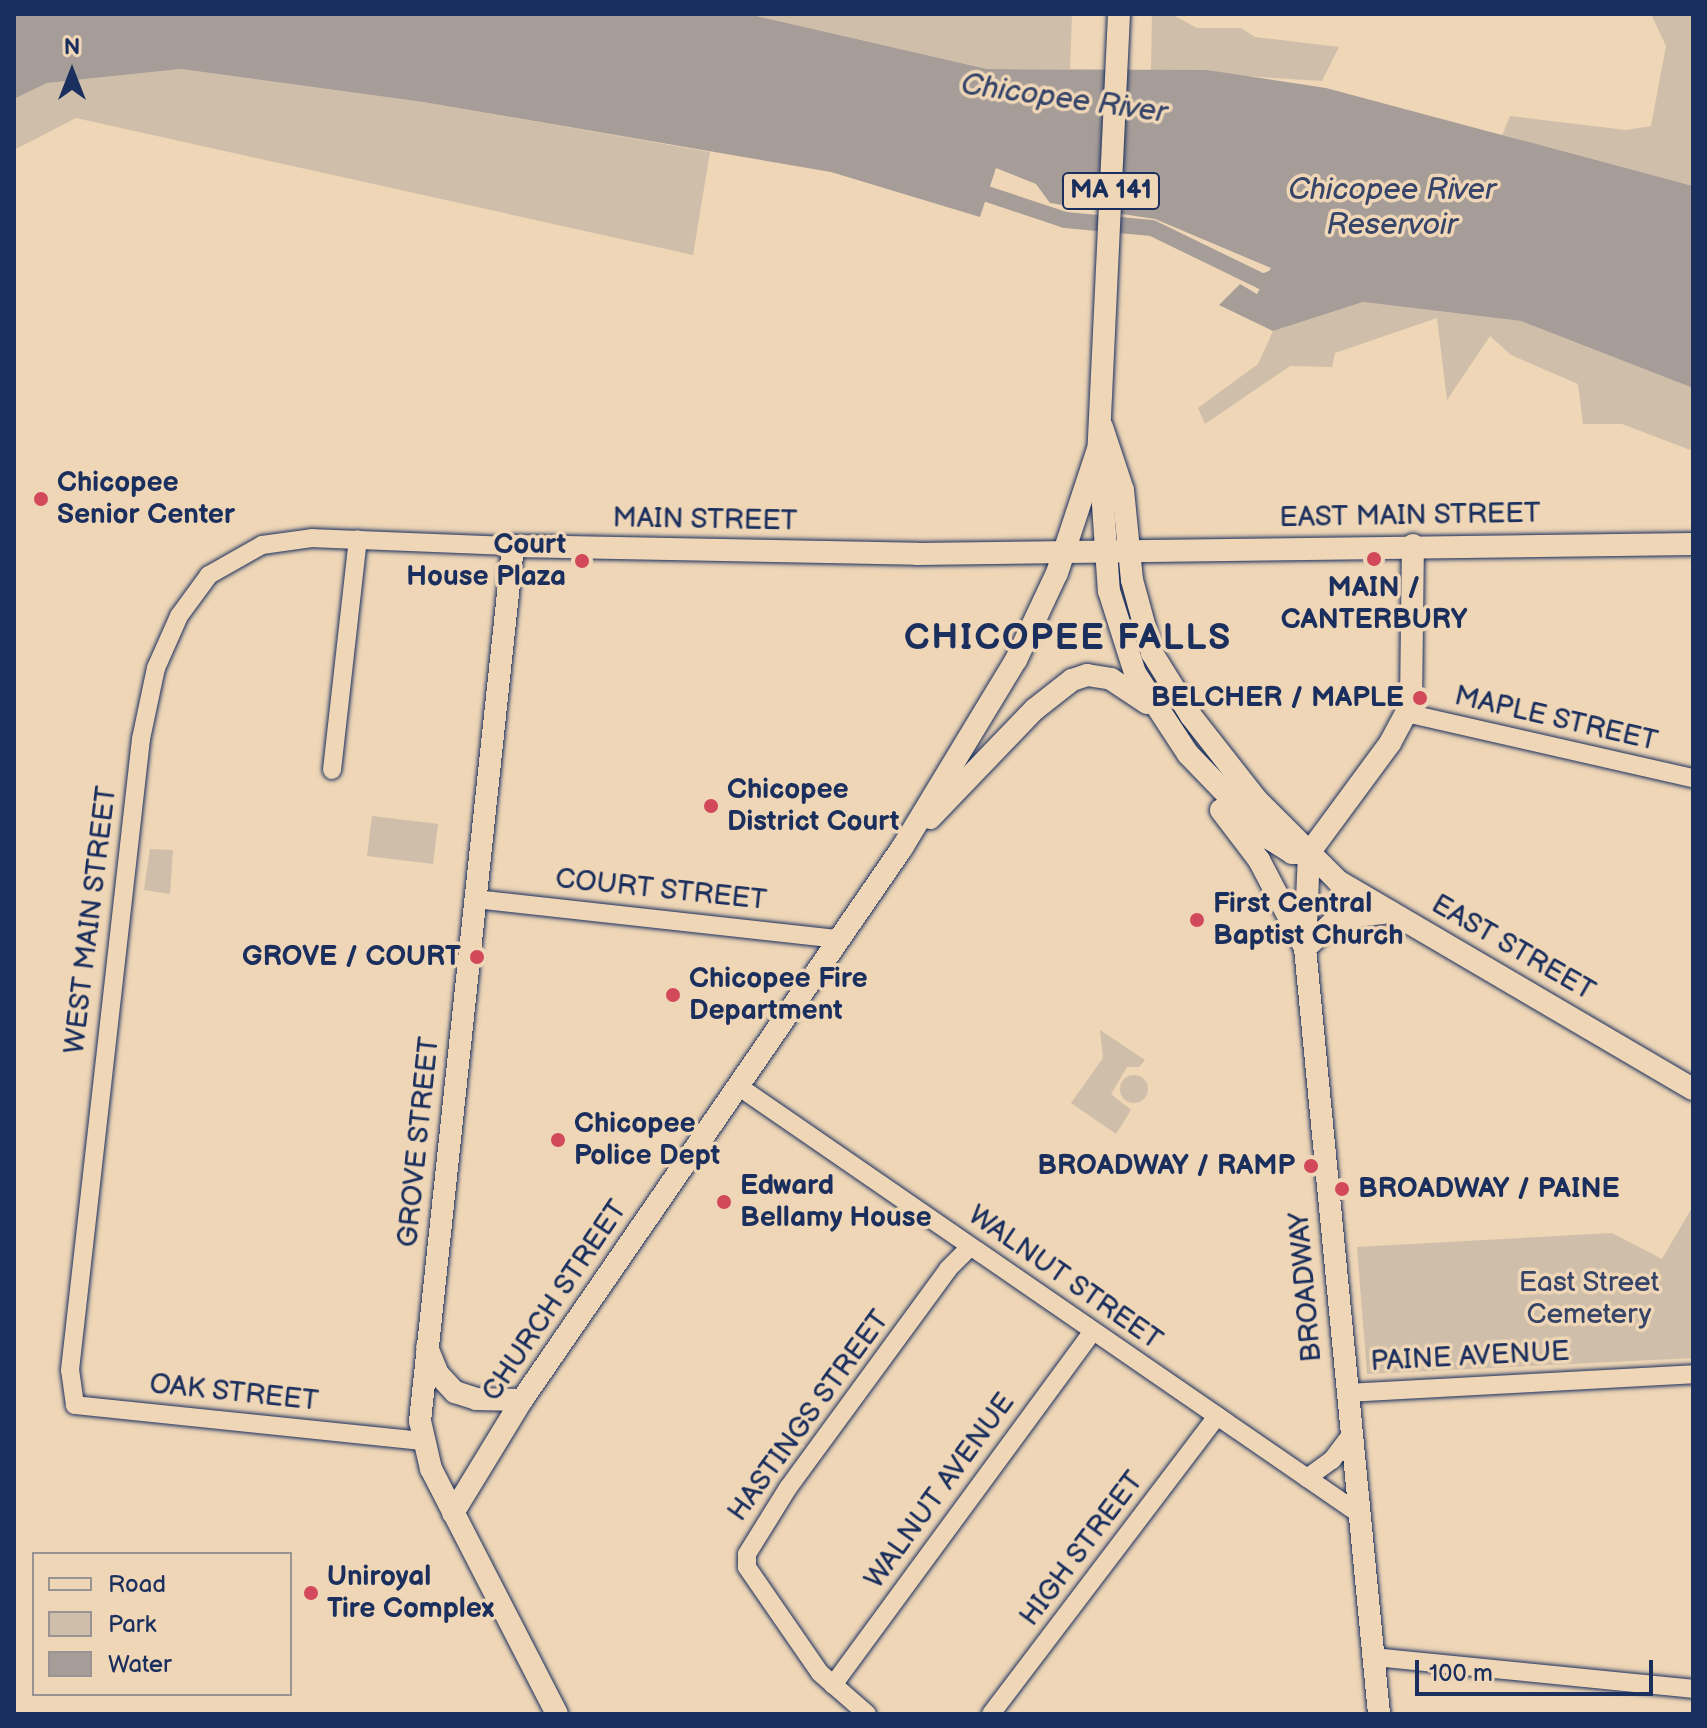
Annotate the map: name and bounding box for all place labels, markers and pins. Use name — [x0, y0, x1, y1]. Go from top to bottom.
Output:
place label: Chicopee Senior Center — [57, 466, 235, 532]
marker: Chicopee Senior Center — [32, 490, 50, 508]
place label: Court House Plaza — [406, 528, 566, 594]
marker: MAIN / CANTERBURY — [1365, 550, 1383, 568]
marker: Court House Plaza — [573, 552, 591, 570]
place label: MAIN / CANTERBURY — [1281, 571, 1467, 637]
place label: BELCHER / MAPLE — [1151, 681, 1404, 715]
marker: BELCHER / MAPLE — [1411, 689, 1429, 707]
place label: Chicopee District Court — [727, 773, 899, 839]
marker: Chicopee District Court — [702, 797, 720, 815]
place label: First Central Baptist Church — [1213, 887, 1404, 953]
marker: First Central Baptist Church — [1188, 911, 1206, 929]
place label: GROVE / COURT — [242, 940, 461, 974]
marker: GROVE / COURT — [468, 948, 486, 966]
place label: Chicopee Fire Department — [689, 962, 868, 1028]
marker: Chicopee Fire Department — [664, 986, 682, 1004]
place label: Chicopee Police Dept — [574, 1107, 720, 1173]
marker: Chicopee Police Dept — [549, 1131, 567, 1149]
place label: BROADWAY / RAMP — [1037, 1149, 1295, 1183]
marker: BROADWAY / RAMP — [1302, 1157, 1320, 1175]
place label: Edward Bellamy House — [740, 1169, 932, 1235]
place label: BROADWAY / PAINE — [1358, 1172, 1620, 1206]
marker: BROADWAY / PAINE — [1333, 1180, 1351, 1198]
marker: Edward Bellamy House — [715, 1193, 733, 1211]
place label: Uniroyal Tire Complex — [327, 1560, 494, 1626]
marker: Uniroyal Tire Complex — [302, 1584, 320, 1602]

